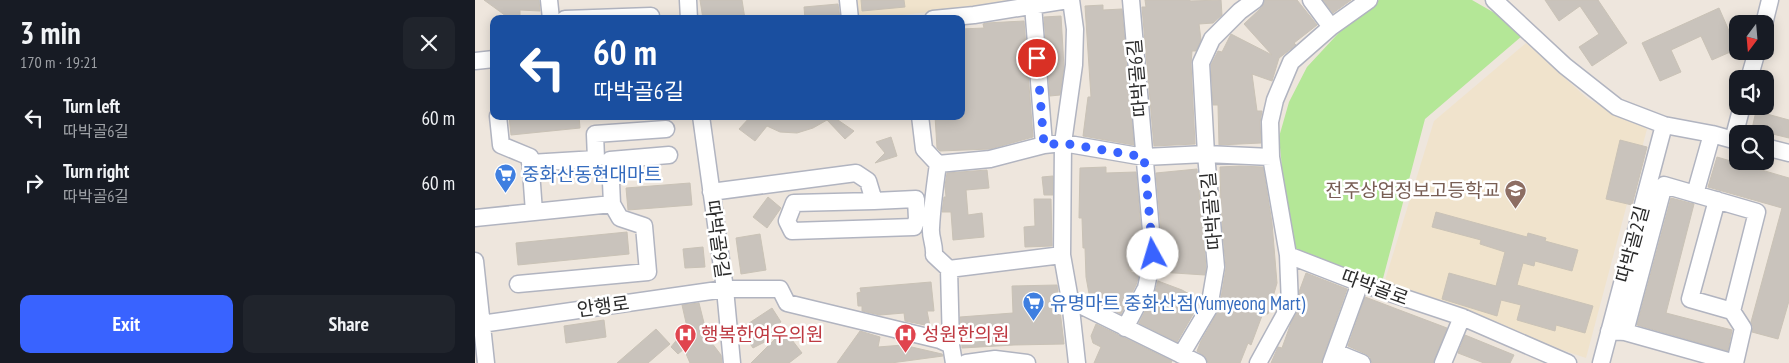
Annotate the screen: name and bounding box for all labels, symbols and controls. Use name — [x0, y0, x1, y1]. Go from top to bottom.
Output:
text: 3 min — [20, 13, 81, 52]
north arrow — [1729, 15, 1774, 60]
map controls — [1729, 15, 1774, 170]
button: close — [403, 17, 455, 69]
text: 60 m — [593, 29, 657, 75]
icon: left — [510, 35, 575, 100]
pin — [1016, 37, 1058, 79]
street label: 따박골6길 — [1122, 38, 1152, 118]
icon: arrive — [1023, 44, 1051, 72]
text: 170 m · 19:21 — [20, 52, 98, 72]
button: sound — [1729, 70, 1774, 115]
text: 따박골6길 — [593, 77, 684, 105]
text: Turn left — [63, 94, 120, 118]
icon: left — [20, 104, 48, 132]
text: 60 m — [422, 106, 455, 130]
text: 따박골6길 — [63, 121, 129, 141]
button: search — [1729, 125, 1774, 170]
text: Turn right — [63, 159, 129, 183]
supermarket icon: 중화산동현대마트 — [494, 162, 518, 193]
place label: 중화산동현대마트 — [522, 162, 662, 186]
icon: right — [20, 169, 48, 197]
text: 60 m — [422, 171, 455, 195]
street label: 따박골5길 — [1196, 171, 1226, 251]
place label: 전주상업정보고등학교 — [1325, 178, 1500, 202]
school or university icon: 전주상업정보고등학교 — [1504, 178, 1528, 209]
text: 따박골6길 — [63, 186, 129, 206]
street label: 따박골9길 — [701, 198, 735, 280]
street label: 따박골2길 — [1610, 203, 1654, 285]
position arrow — [1126, 227, 1178, 279]
street label: 따박골로 — [1338, 264, 1412, 310]
street label: 안행로 — [575, 290, 631, 322]
supermarket icon: 유명마트 중화산점(Yumyeong Mart) — [1022, 291, 1046, 322]
place label: 유명마트 중화산점(Yumyeong Mart) — [1050, 291, 1306, 315]
button: Exit — [20, 295, 233, 353]
button: Share — [243, 295, 455, 353]
hospital icon: 행복한여우의원 — [673, 322, 697, 353]
place label: 행복한여우의원 — [701, 322, 823, 346]
hospital icon: 성원한의원 — [894, 322, 918, 353]
place label: 성원한의원 — [922, 322, 1009, 346]

